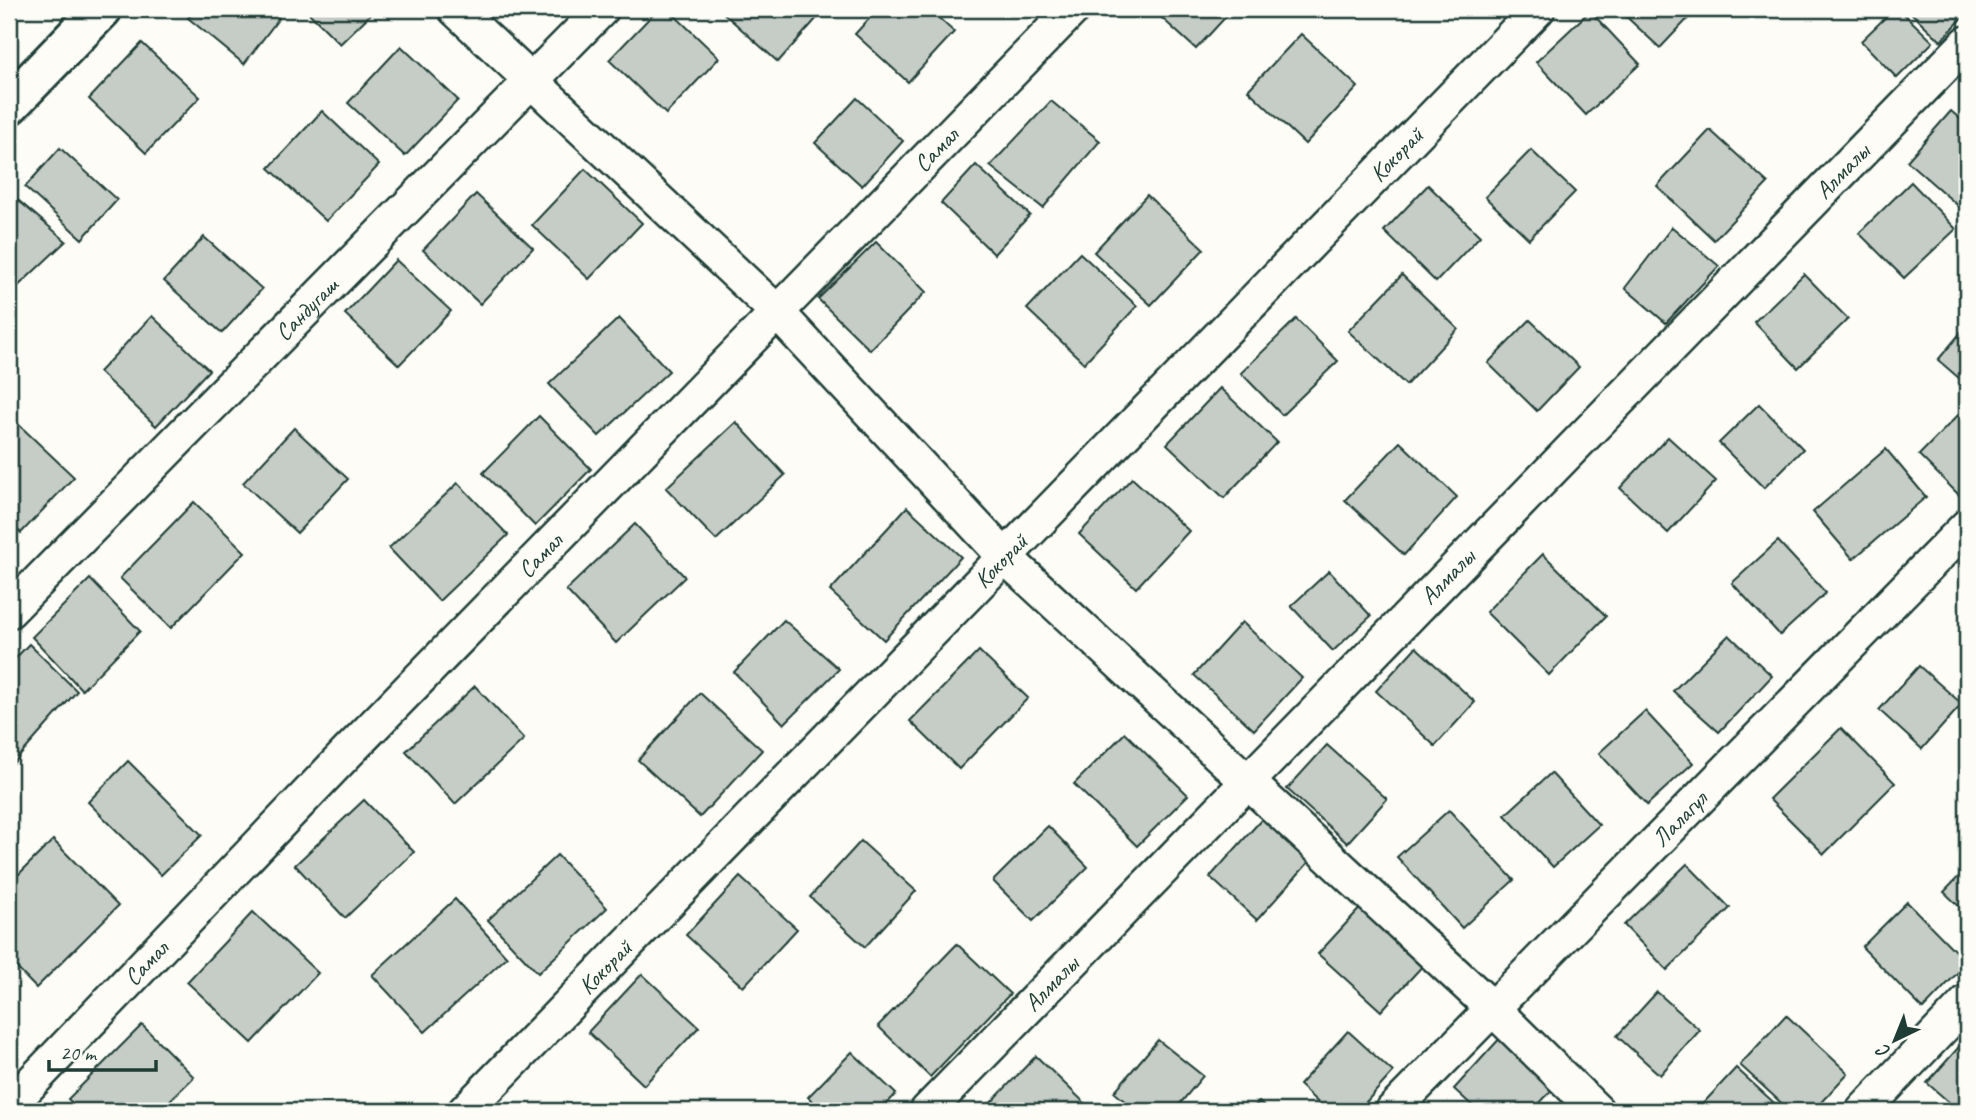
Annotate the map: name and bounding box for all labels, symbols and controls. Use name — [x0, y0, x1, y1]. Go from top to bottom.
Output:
street label: Самал — [907, 119, 966, 178]
street label: Кокорай — [1363, 119, 1431, 188]
street label: Алмалы — [1808, 135, 1878, 205]
street label: Сандугаш — [268, 270, 345, 347]
street label: Самал — [511, 525, 570, 584]
street label: Кокорай — [967, 526, 1036, 594]
street label: Алмалы — [1414, 541, 1483, 611]
street label: Лалагул — [1645, 783, 1715, 853]
street label: Кокорай — [572, 932, 640, 1001]
street label: Самал — [117, 933, 176, 992]
street label: Алмалы — [1017, 948, 1087, 1018]
north arrow — [1860, 1004, 1930, 1074]
scale bar — [49, 1029, 156, 1073]
text: С — [1871, 1038, 1896, 1064]
text: 20 m — [60, 1040, 98, 1066]

